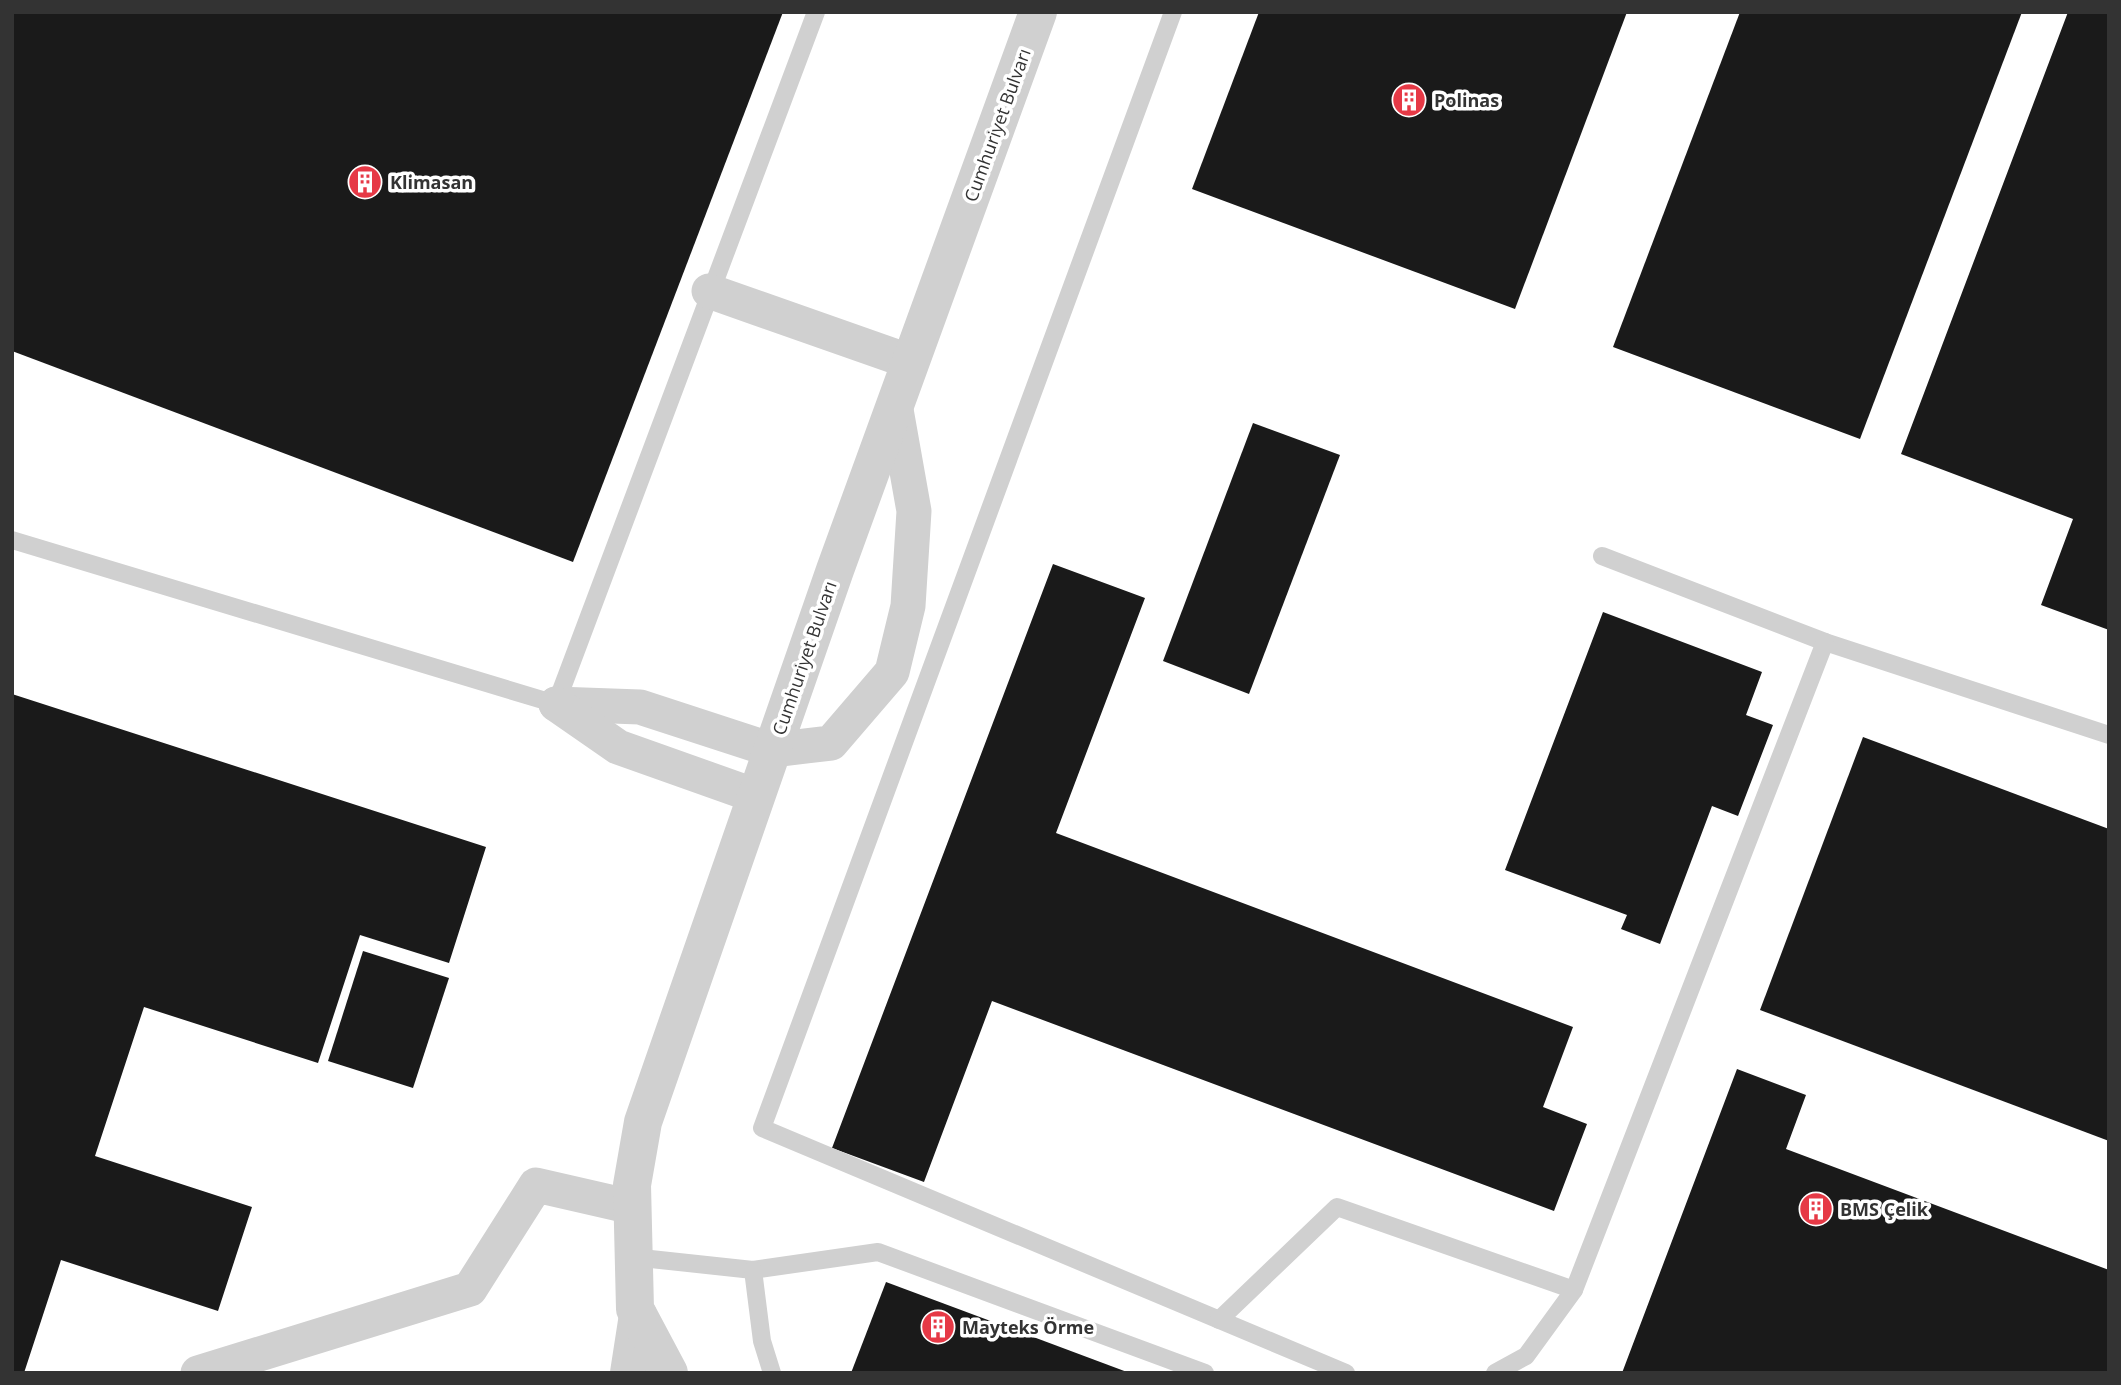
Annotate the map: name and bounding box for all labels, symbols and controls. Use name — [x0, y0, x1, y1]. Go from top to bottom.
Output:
street label: Cumhuriyet Bulvarı — [958, 45, 1036, 205]
building icon: Polinas — [1390, 81, 1428, 119]
place label: Polinas — [1434, 88, 1499, 112]
building icon: Klimasan — [346, 163, 384, 201]
place label: Klimasan — [390, 170, 473, 194]
street label: Cumhuriyet Bulvarı — [766, 578, 842, 738]
building icon: BMS Çelik — [1797, 1190, 1835, 1228]
place label: BMS Çelik — [1840, 1197, 1929, 1221]
building icon: Mayteks Örme — [919, 1308, 957, 1346]
place label: Mayteks Örme — [962, 1315, 1094, 1339]

